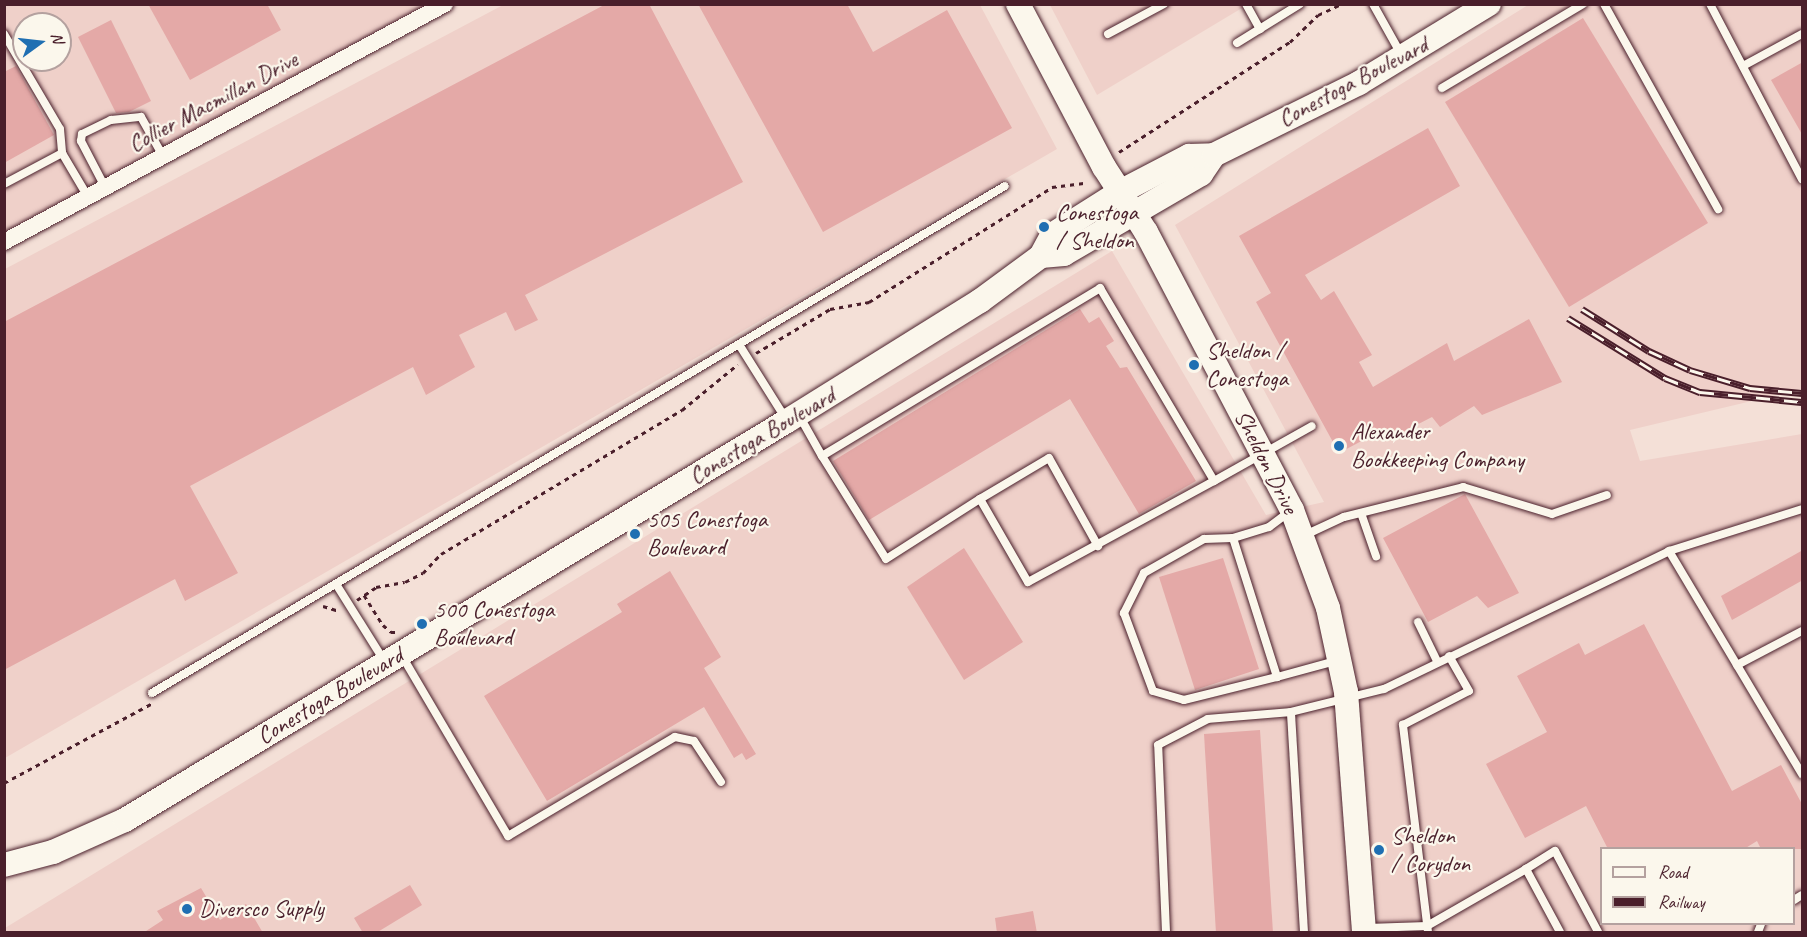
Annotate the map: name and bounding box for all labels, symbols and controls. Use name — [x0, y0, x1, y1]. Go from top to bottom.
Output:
north arrow — [12, 12, 72, 72]
text: N — [47, 30, 68, 45]
street label: Conestoga Boulevard — [1273, 30, 1433, 134]
street label: Collier Macmillan Drive — [123, 45, 303, 159]
place label: Conestoga / Sheldon — [1056, 199, 1138, 255]
marker: Conestoga / Sheldon — [1037, 220, 1051, 234]
place label: Sheldon / Conestoga — [1206, 337, 1288, 393]
marker: Sheldon / Conestoga — [1187, 358, 1201, 372]
street label: Conestoga Boulevard — [683, 381, 841, 491]
street label: Sheldon Drive — [1228, 405, 1304, 519]
place label: Alexander Bookkeeping Company — [1351, 418, 1523, 474]
marker: Alexander Bookkeeping Company — [1332, 439, 1346, 453]
place label: 505 Conestoga Boulevard — [647, 506, 767, 562]
marker: 505 Conestoga Boulevard — [628, 527, 642, 541]
place label: 500 Conestoga Boulevard — [434, 596, 554, 652]
marker: 500 Conestoga Boulevard — [415, 617, 429, 631]
street label: Conestoga Boulevard — [251, 641, 409, 751]
place label: Sheldon / Corydon — [1391, 822, 1470, 878]
marker: Sheldon / Corydon — [1372, 843, 1386, 857]
legend — [1600, 847, 1795, 925]
text: Road — [1658, 861, 1688, 883]
text: Railway — [1658, 891, 1705, 913]
place label: Diversco Supply — [199, 895, 324, 923]
marker: Diversco Supply — [180, 902, 194, 916]

